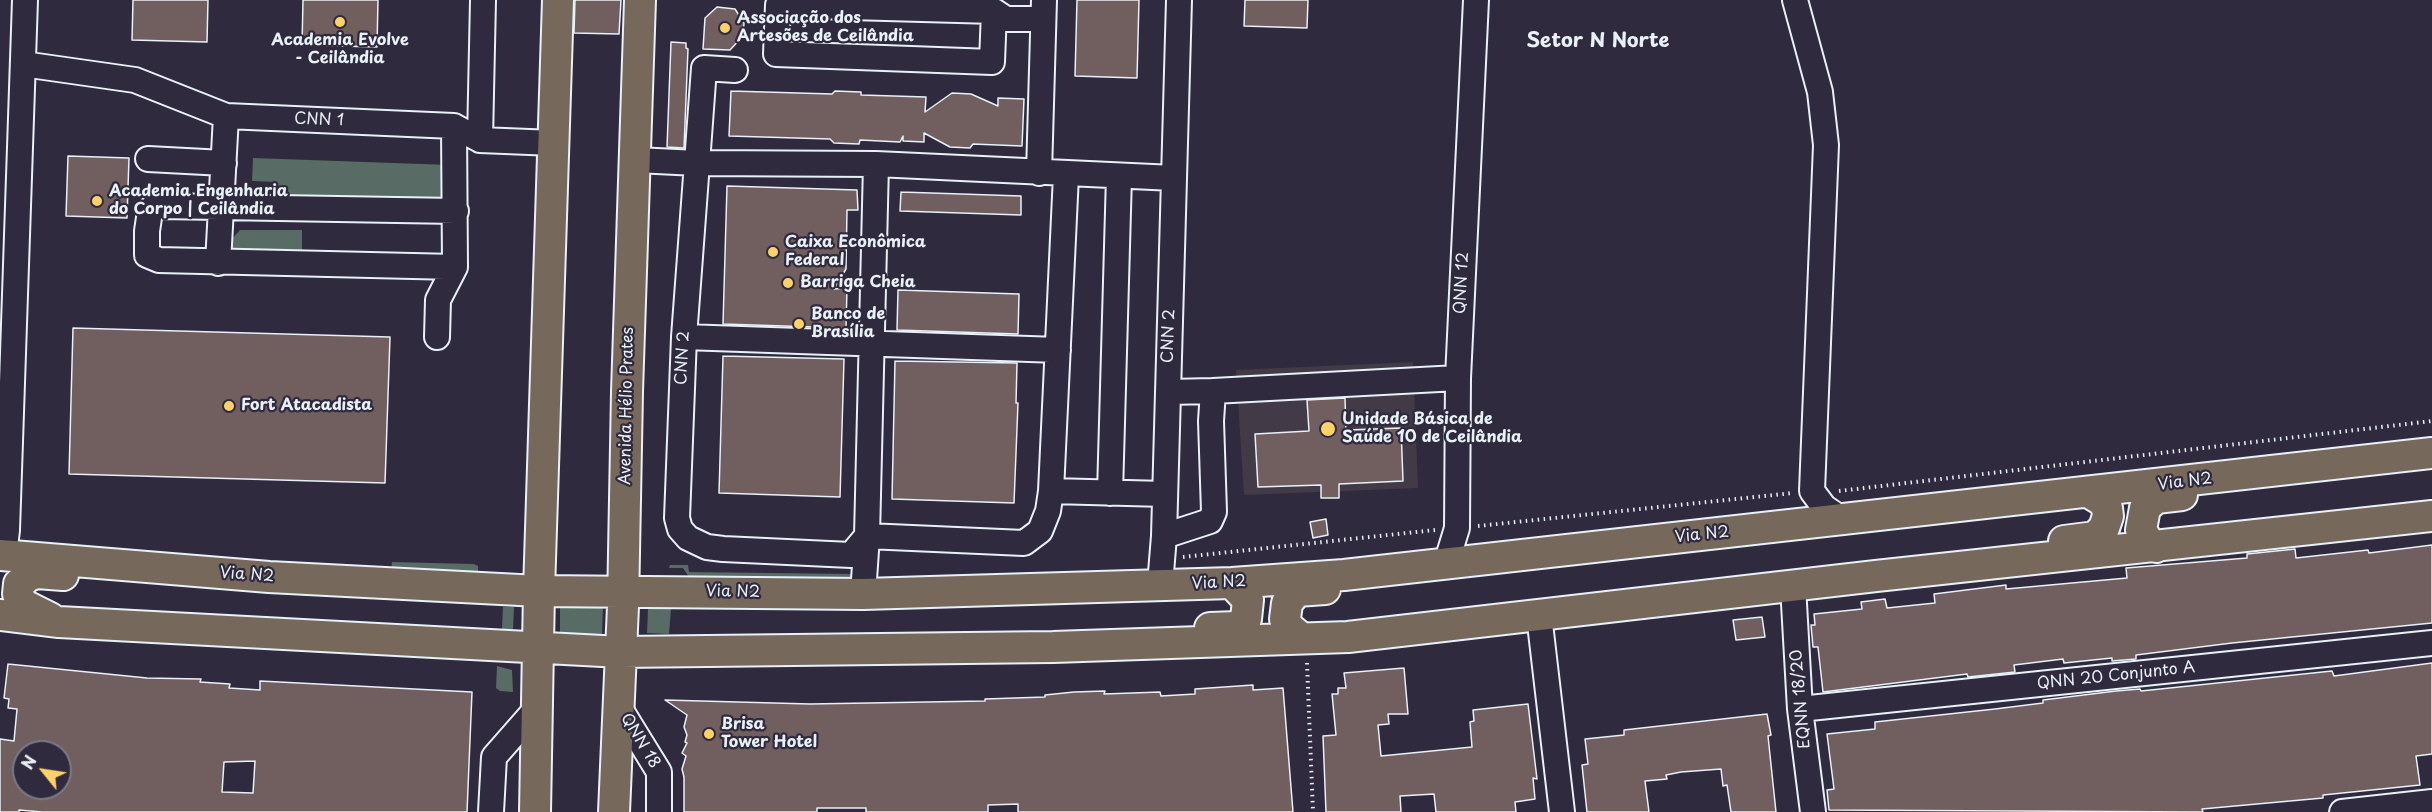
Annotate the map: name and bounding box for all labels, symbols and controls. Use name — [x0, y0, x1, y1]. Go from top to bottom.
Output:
place label: Associação dos Artesões de Ceilândia — [737, 9, 914, 47]
marker: Academia Evolve - Ceilândia — [333, 15, 347, 29]
marker: Associação dos Artesões de Ceilândia — [718, 21, 732, 35]
district label: Setor N Norte — [1527, 29, 1669, 53]
place label: Academia Evolve - Ceilândia — [271, 31, 409, 69]
street label: CNN 1 — [294, 110, 344, 130]
place label: Academia Engenharia do Corpo | Ceilândia — [109, 182, 288, 220]
marker: Academia Engenharia do Corpo | Ceilândia — [90, 194, 104, 208]
place label: Caixa Econômica Federal — [785, 233, 926, 271]
marker: Caixa Econômica Federal — [766, 245, 780, 259]
street label: QNN 12 — [1451, 251, 1473, 315]
place label: Barriga Cheia — [800, 273, 916, 293]
marker: Barriga Cheia — [781, 276, 795, 290]
place label: Banco de Brasília — [811, 305, 885, 343]
street label: CNN 2 — [1158, 309, 1180, 363]
marker: Banco de Brasília — [792, 317, 806, 331]
street label: Avenida Hélio Prates — [616, 327, 638, 485]
street label: CNN 2 — [672, 330, 694, 386]
place label: Fort Atacadista — [241, 396, 372, 416]
marker: Fort Atacadista — [222, 399, 236, 413]
place label: Unidade Básica de Saúde 10 de Ceilândia — [1342, 410, 1522, 448]
marker: Unidade Básica de Saúde 10 de Ceilândia — [1319, 420, 1337, 438]
street label: Via N2 — [2157, 469, 2213, 495]
street label: Via N2 — [1674, 523, 1730, 547]
street label: Via N2 — [219, 564, 275, 586]
street label: Via N2 — [1191, 572, 1247, 594]
street label: Via N2 — [706, 582, 760, 602]
street label: EQNN 18/20 — [1787, 649, 1815, 749]
street label: QNN 20 Conjunto A — [2036, 658, 2196, 694]
street label: QNN 18 — [616, 710, 664, 772]
place label: Brisa Tower Hotel — [721, 715, 817, 753]
marker: Brisa Tower Hotel — [702, 727, 716, 741]
north arrow — [12, 740, 72, 800]
text: N — [15, 751, 42, 773]

